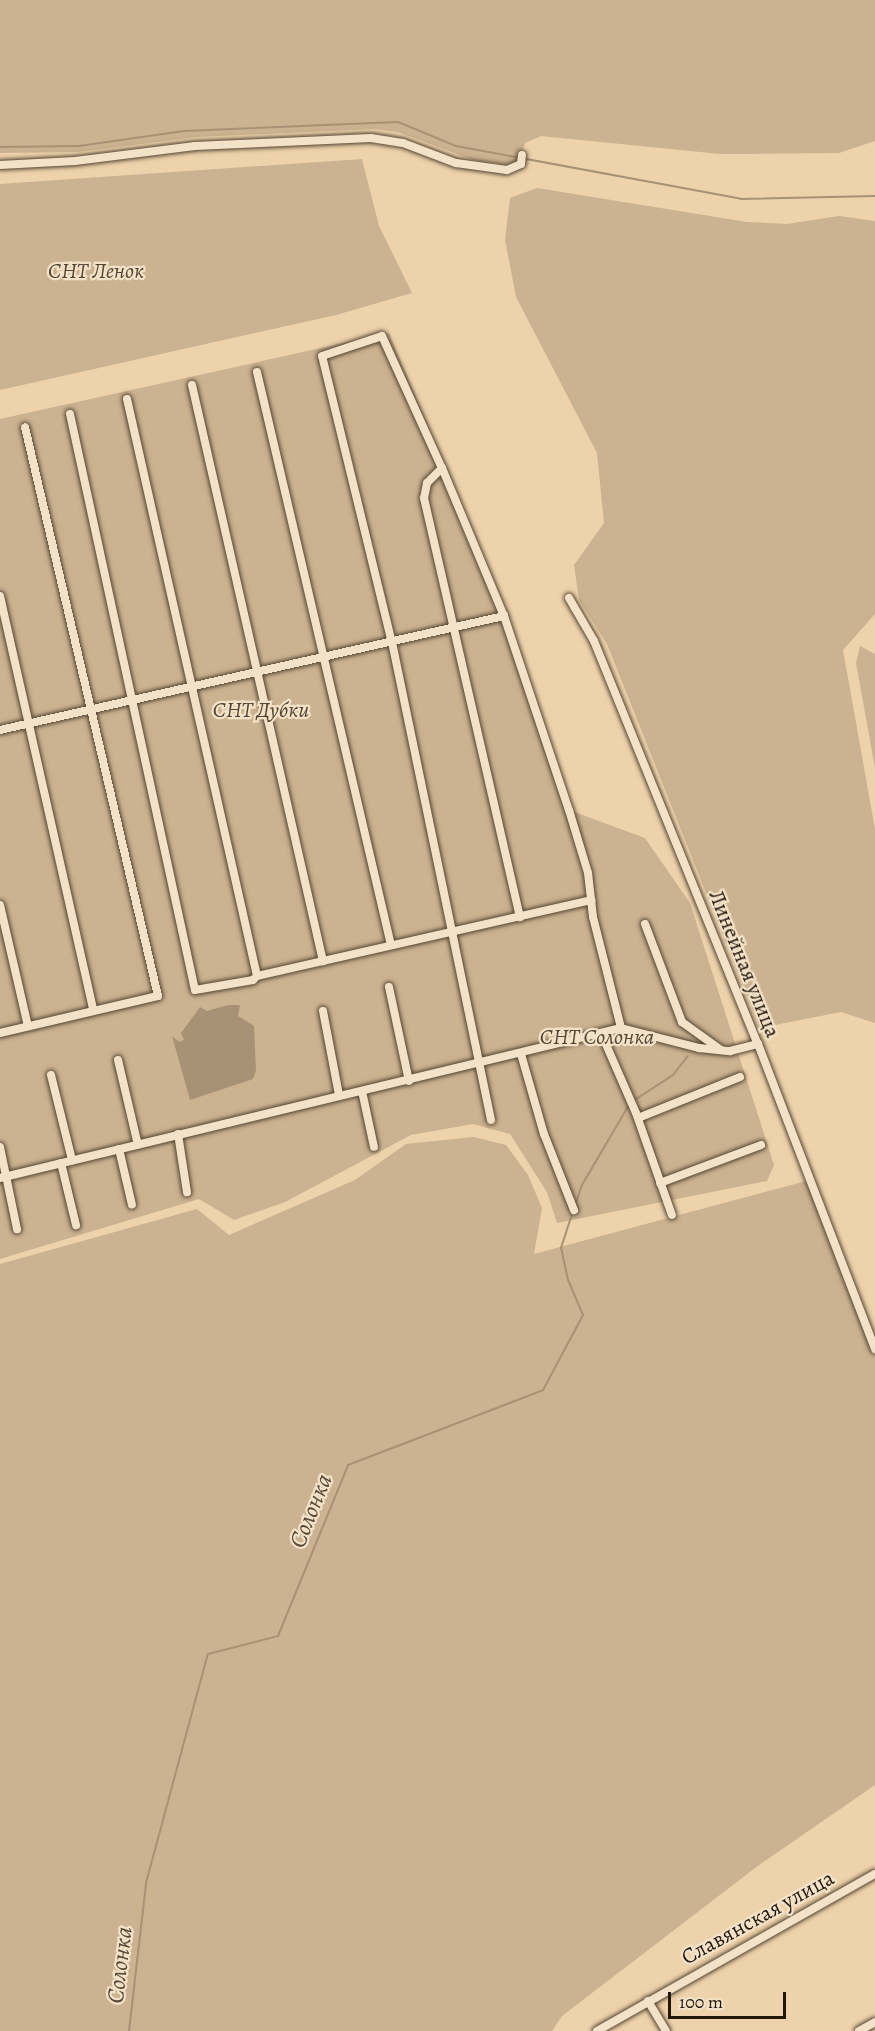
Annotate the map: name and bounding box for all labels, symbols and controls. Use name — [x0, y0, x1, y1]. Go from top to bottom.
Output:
park label: СНТ Ленок — [48, 259, 144, 285]
park label: СНТ Дубки — [213, 698, 309, 724]
street label: Линейная улица — [702, 886, 786, 1042]
park label: СНТ Солонка — [540, 1025, 654, 1051]
water label: Солонка — [283, 1470, 339, 1552]
street label: Славянская улица — [677, 1865, 839, 1971]
water label: Солонка — [101, 1925, 139, 2005]
scale bar — [671, 1980, 790, 2018]
text: 100 m — [679, 1990, 723, 2014]

